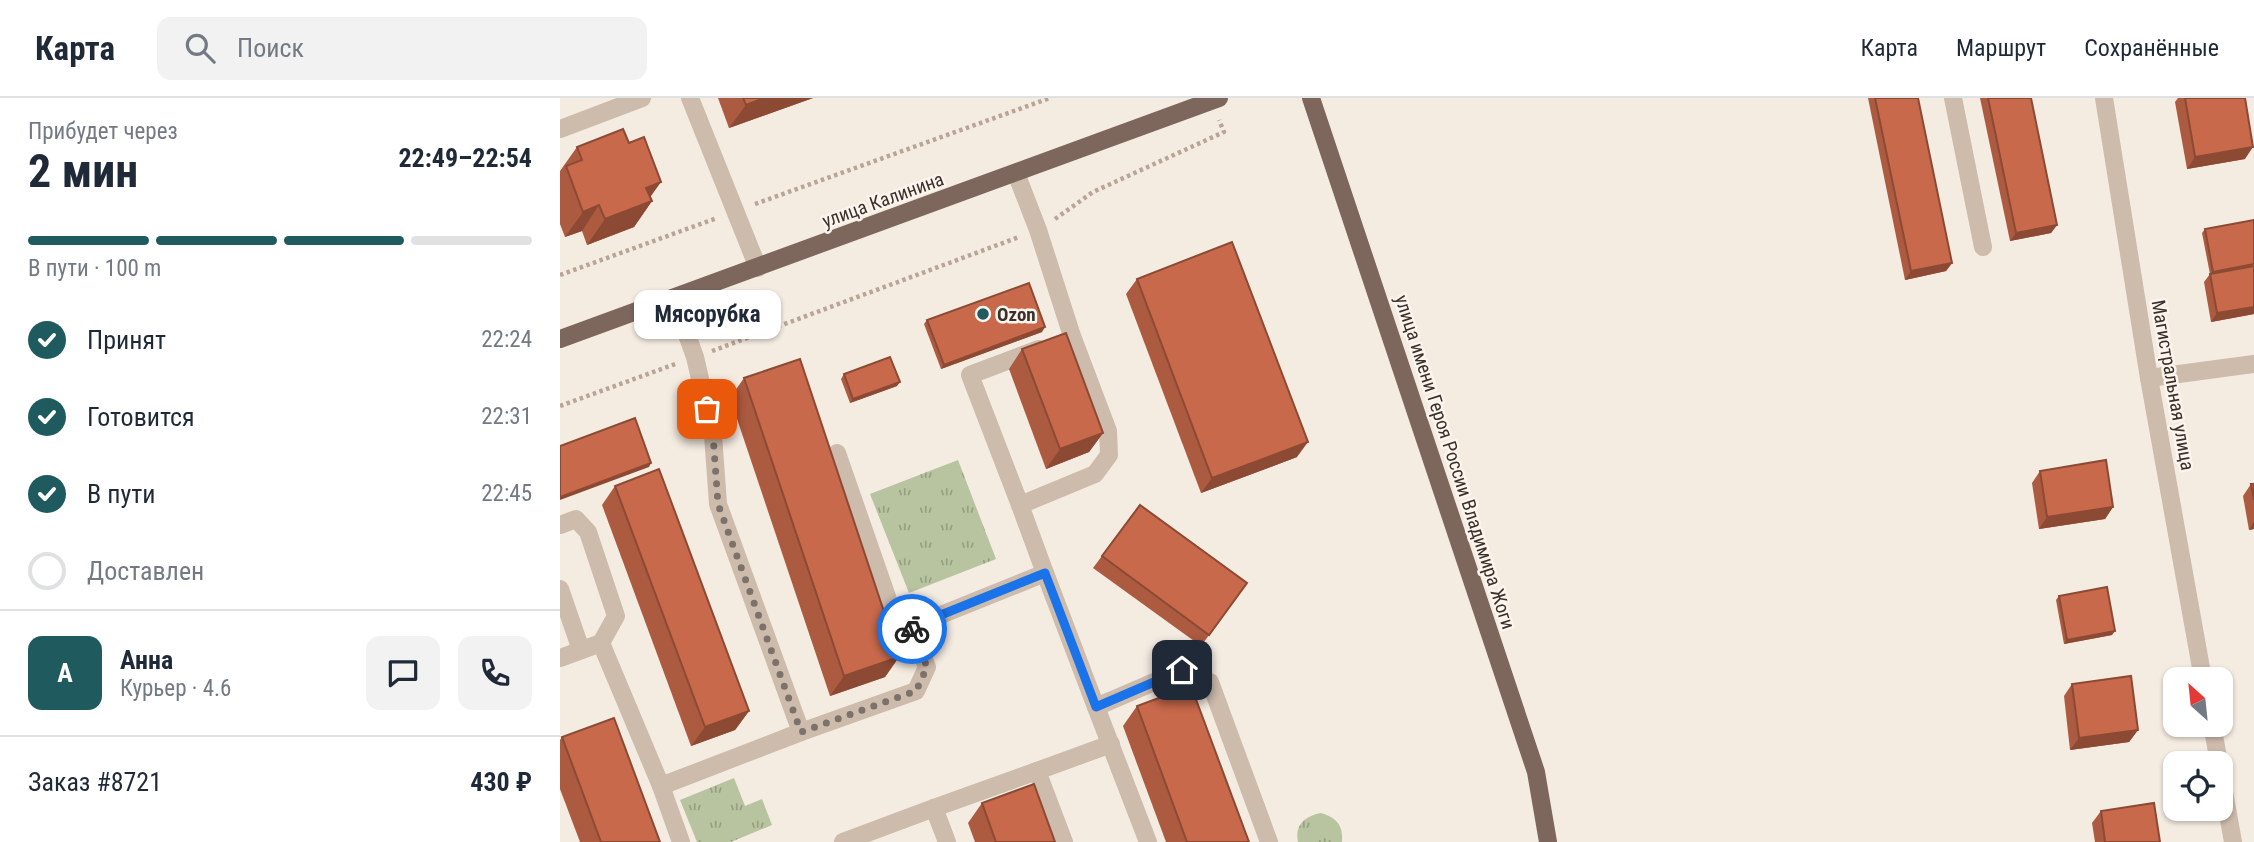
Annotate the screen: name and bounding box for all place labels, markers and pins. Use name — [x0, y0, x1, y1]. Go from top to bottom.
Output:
callout: Мясорубка — [634, 290, 780, 339]
place label: Ozon — [997, 303, 1036, 326]
marker: Ozon — [975, 306, 991, 322]
pin — [677, 379, 737, 439]
pin — [1152, 640, 1212, 700]

